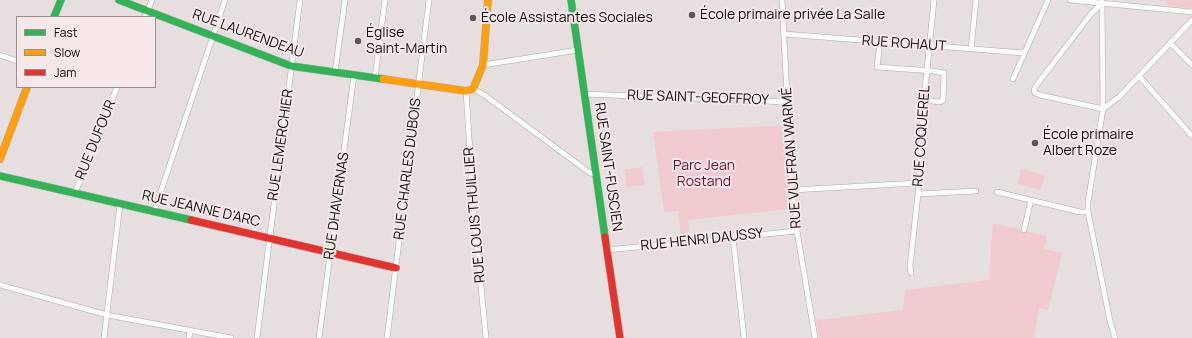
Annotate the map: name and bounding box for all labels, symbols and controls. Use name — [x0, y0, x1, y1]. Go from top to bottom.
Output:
street label: RUE LAURENDEAU — [190, 6, 306, 62]
place label: École primaire privée La Salle — [700, 7, 885, 23]
place label: École Assistantes Sociales — [481, 10, 653, 26]
marker: École primaire privée La Salle — [687, 10, 697, 20]
marker: École Assistantes Sociales — [468, 13, 478, 23]
legend — [16, 16, 156, 88]
text: Fast — [54, 24, 78, 41]
place label: Église Saint-Martin — [366, 25, 447, 58]
street label: RUE ROHAUT — [861, 33, 947, 55]
marker: Église Saint-Martin — [353, 36, 363, 46]
text: Slow — [54, 44, 80, 61]
text: Jam — [54, 64, 76, 81]
street label: RUE COQUEREL — [910, 85, 934, 187]
street label: RUE SAINT-GEOFFROY — [627, 87, 769, 109]
street label: RUE VULFRAN WARMÉ — [779, 87, 805, 229]
street label: RUE LEMERCHIER — [265, 88, 297, 202]
street label: RUE CHARLES DUBOIS — [391, 97, 425, 241]
street label: RUE DUFOUR — [72, 98, 120, 182]
street label: RUE SAINT-FUSCIEN — [591, 101, 625, 233]
place label: École primaire Albert Roze — [1043, 127, 1134, 160]
marker: École primaire Albert Roze — [1030, 138, 1040, 148]
street label: RUE LOUIS THUILLIER — [461, 146, 489, 284]
street label: RUE DHAVERNAS — [321, 151, 353, 261]
park label: Parc Jean Rostand — [673, 158, 735, 190]
street label: RUE JEANNE D'ARC — [140, 187, 262, 231]
street label: RUE HENRI DAUSSY — [640, 225, 764, 255]

